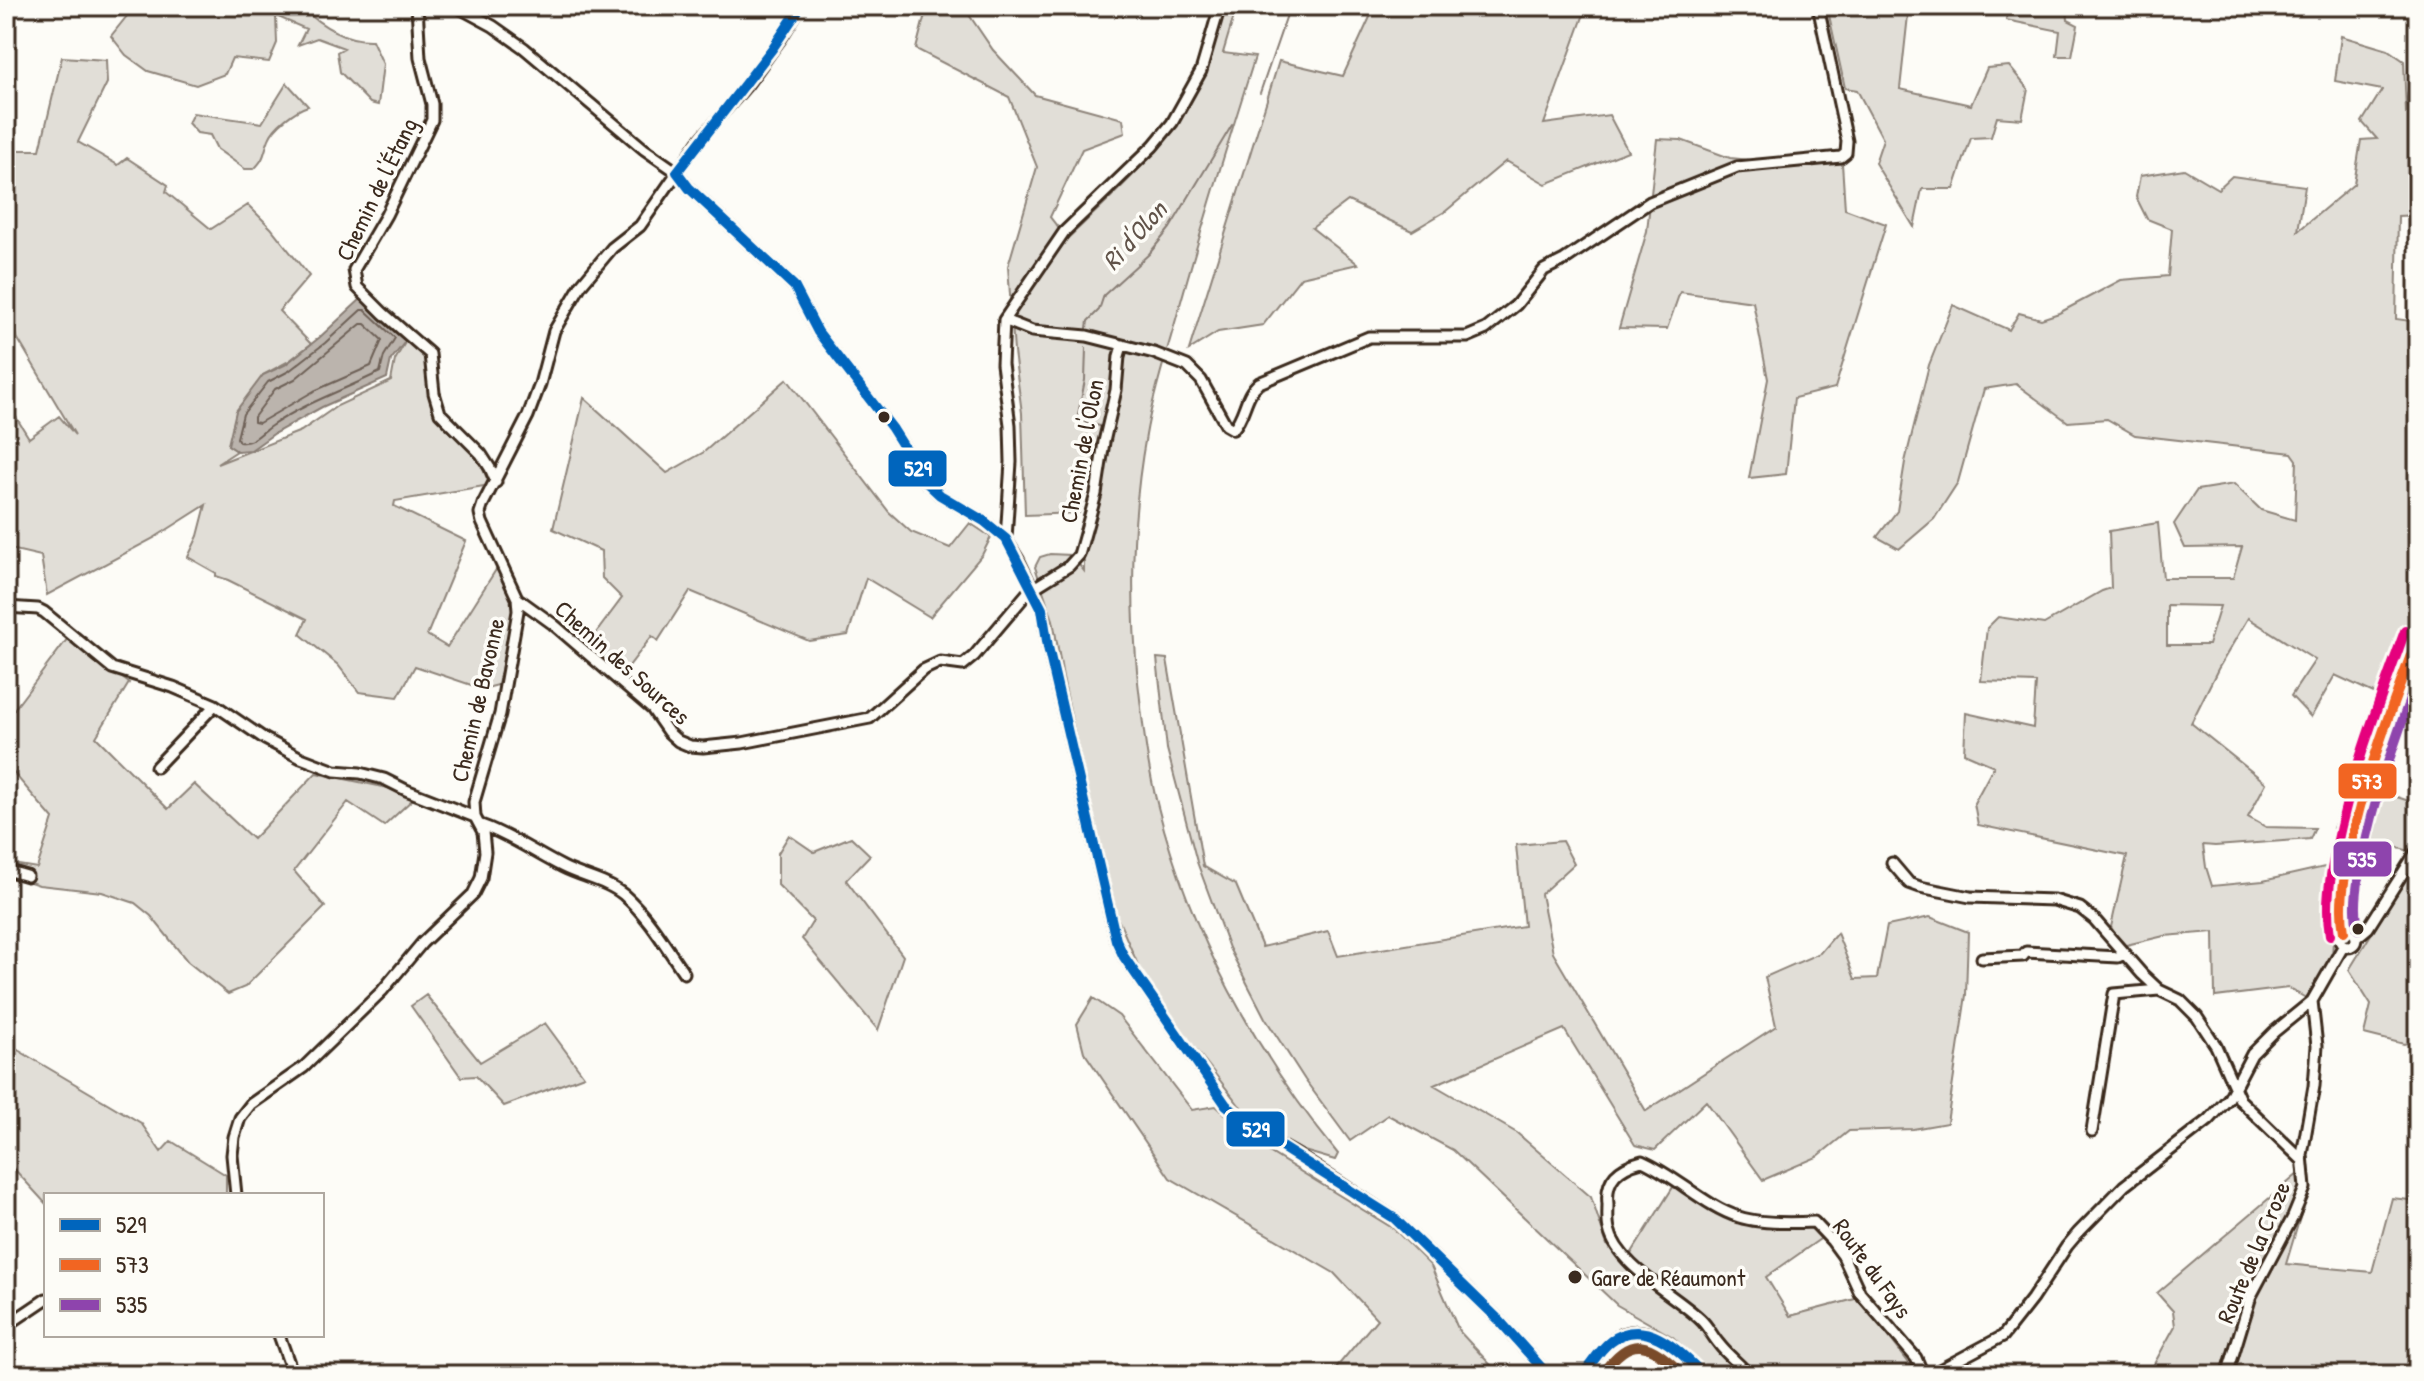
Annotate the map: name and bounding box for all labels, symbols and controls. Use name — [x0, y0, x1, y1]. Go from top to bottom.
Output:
street label: Chemin de l'Étang — [328, 112, 424, 266]
water label: Ri d'Olon — [1094, 191, 1176, 277]
street label: Chemin de l'Olon — [1051, 376, 1111, 526]
unlabelled marker — [876, 409, 892, 425]
line badge: 529 — [887, 449, 948, 488]
text: 529 — [904, 453, 932, 483]
street label: Chemin des Sources — [548, 593, 698, 731]
street label: Chemin de Bavonne — [443, 614, 512, 785]
line badge: 573 — [2337, 762, 2398, 800]
text: 573 — [2352, 766, 2382, 796]
line badge: 535 — [2332, 840, 2393, 878]
text: 535 — [2348, 844, 2377, 874]
unlabelled marker — [2350, 921, 2366, 937]
line badge: 529 — [1225, 1110, 1286, 1148]
text: 529 — [1242, 1114, 1270, 1144]
street label: Route de la Croze — [2209, 1176, 2297, 1328]
legend — [44, 1193, 324, 1337]
text: 529 — [116, 1208, 146, 1240]
street label: Route du Fays — [1826, 1212, 1920, 1324]
text: 573 — [116, 1248, 149, 1280]
place label: Gare de Réaumont — [1591, 1261, 1746, 1293]
marker: Gare de Réaumont — [1566, 1268, 1584, 1286]
text: 535 — [116, 1288, 147, 1320]

